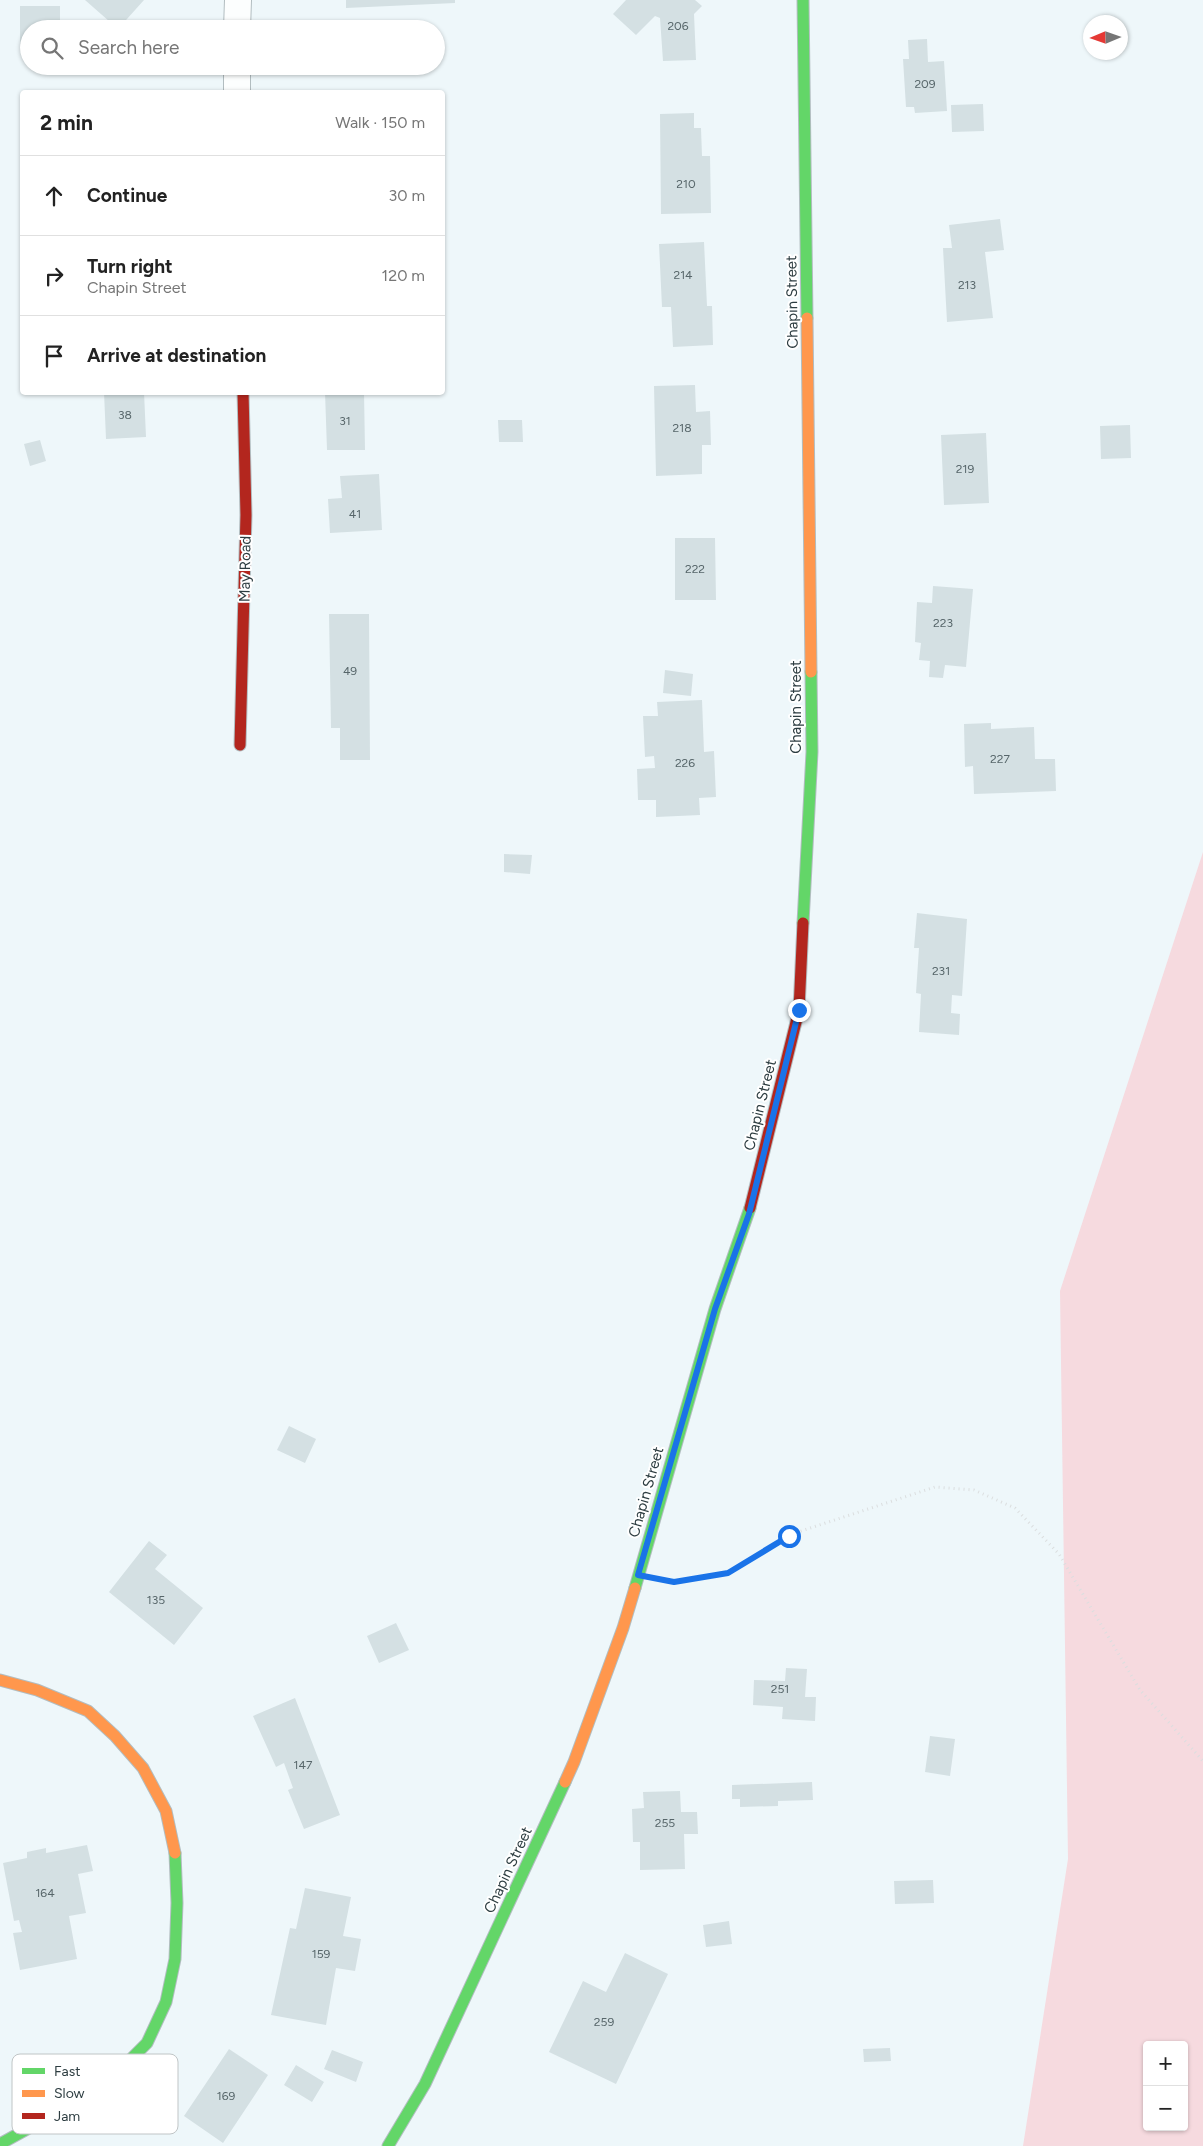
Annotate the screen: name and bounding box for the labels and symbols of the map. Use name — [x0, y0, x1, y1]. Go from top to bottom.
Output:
north arrow — [1083, 15, 1128, 60]
house number: 206 — [667, 19, 689, 33]
house number: 209 — [914, 77, 936, 91]
house number: 210 — [676, 177, 696, 191]
street label: Chapin Street — [782, 255, 802, 349]
house number: 214 — [673, 268, 693, 282]
house number: 213 — [958, 278, 976, 292]
house number: 38 — [118, 408, 132, 422]
house number: 31 — [339, 414, 351, 428]
house number: 218 — [672, 421, 692, 435]
house number: 219 — [956, 462, 974, 476]
house number: 41 — [349, 507, 361, 521]
street label: May Road — [235, 536, 255, 602]
house number: 222 — [685, 562, 705, 576]
house number: 223 — [933, 616, 953, 630]
street label: Chapin Street — [787, 660, 805, 754]
house number: 49 — [343, 664, 357, 678]
house number: 227 — [990, 752, 1010, 766]
house number: 226 — [675, 756, 695, 770]
house number: 231 — [932, 964, 950, 978]
route end — [788, 999, 811, 1022]
street label: Chapin Street — [740, 1057, 780, 1152]
street label: Chapin Street — [624, 1444, 668, 1539]
route start — [778, 1525, 801, 1548]
house number: 135 — [147, 1593, 165, 1607]
house number: 251 — [771, 1682, 789, 1696]
house number: 147 — [294, 1758, 313, 1772]
house number: 255 — [655, 1816, 675, 1830]
street label: Chapin Street — [480, 1824, 536, 1916]
house number: 164 — [35, 1886, 55, 1900]
house number: 159 — [312, 1947, 331, 1961]
house number: 259 — [594, 2015, 614, 2029]
legend — [12, 2054, 178, 2134]
text: Fast — [54, 2063, 80, 2080]
text: Slow — [54, 2085, 85, 2102]
house number: 169 — [217, 2089, 235, 2103]
text: Jam — [54, 2108, 80, 2125]

